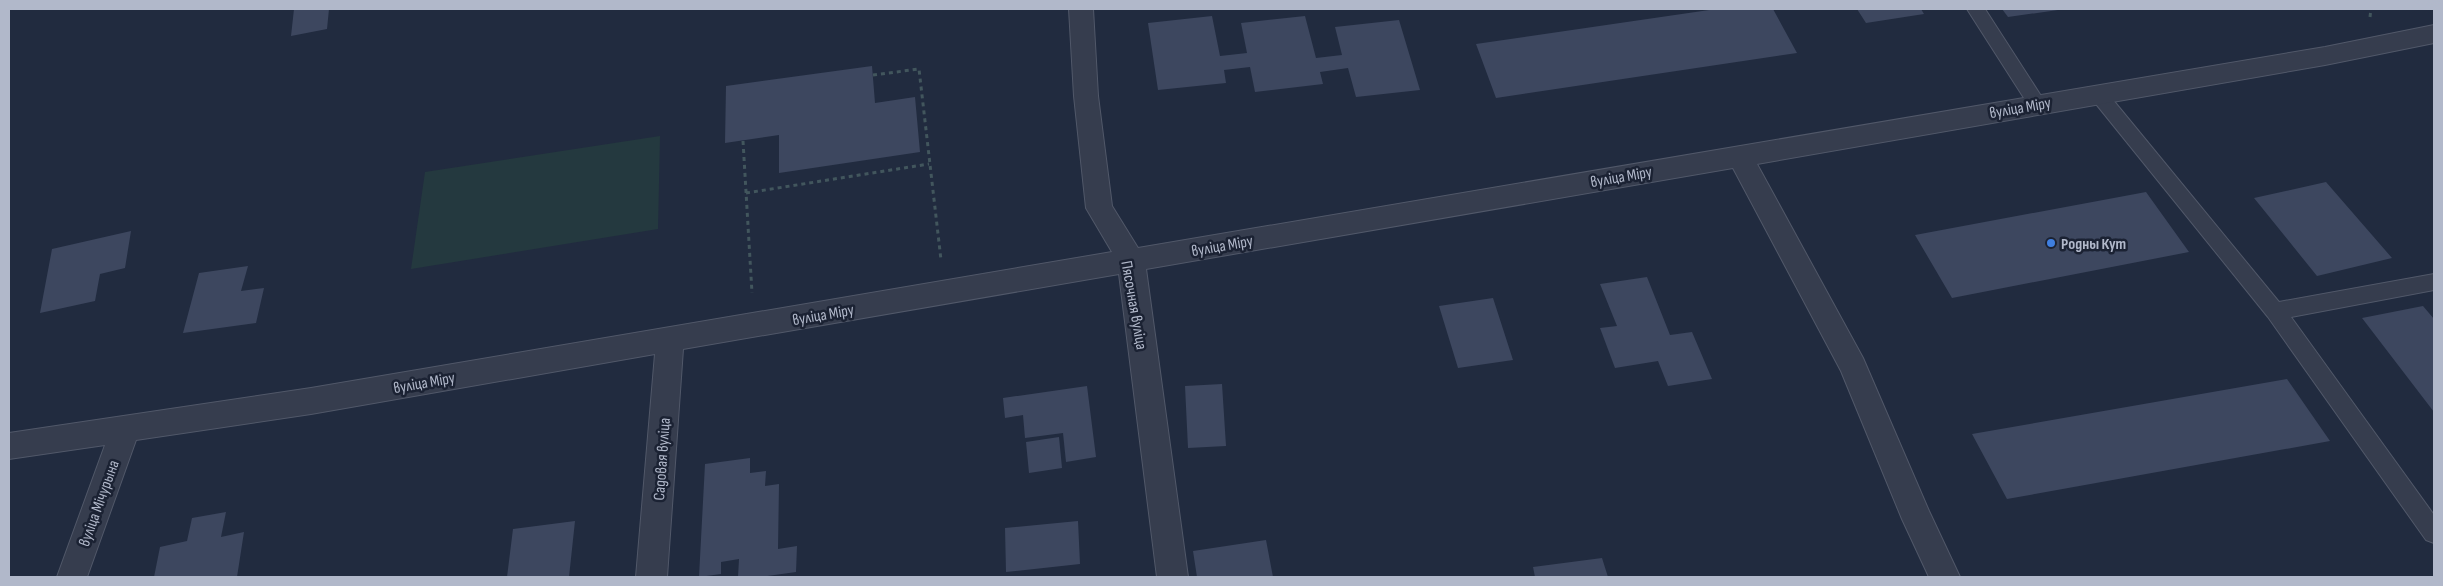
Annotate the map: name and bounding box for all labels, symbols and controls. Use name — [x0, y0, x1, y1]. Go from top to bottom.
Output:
street label: вуліца Міру — [1988, 94, 2052, 123]
street label: вуліца Міру — [1589, 163, 1653, 192]
street label: вуліца Міру — [1190, 232, 1254, 261]
place label: Родны Кут — [2061, 235, 2126, 254]
marker: Родны Кут — [2045, 237, 2057, 249]
street label: Пясочная вуліца — [1116, 259, 1151, 351]
street label: вуліца Міру — [791, 301, 855, 330]
street label: вуліца Міру — [392, 369, 456, 398]
street label: Садовая вуліца — [650, 417, 675, 501]
street label: вуліца Мічурына — [75, 458, 124, 549]

